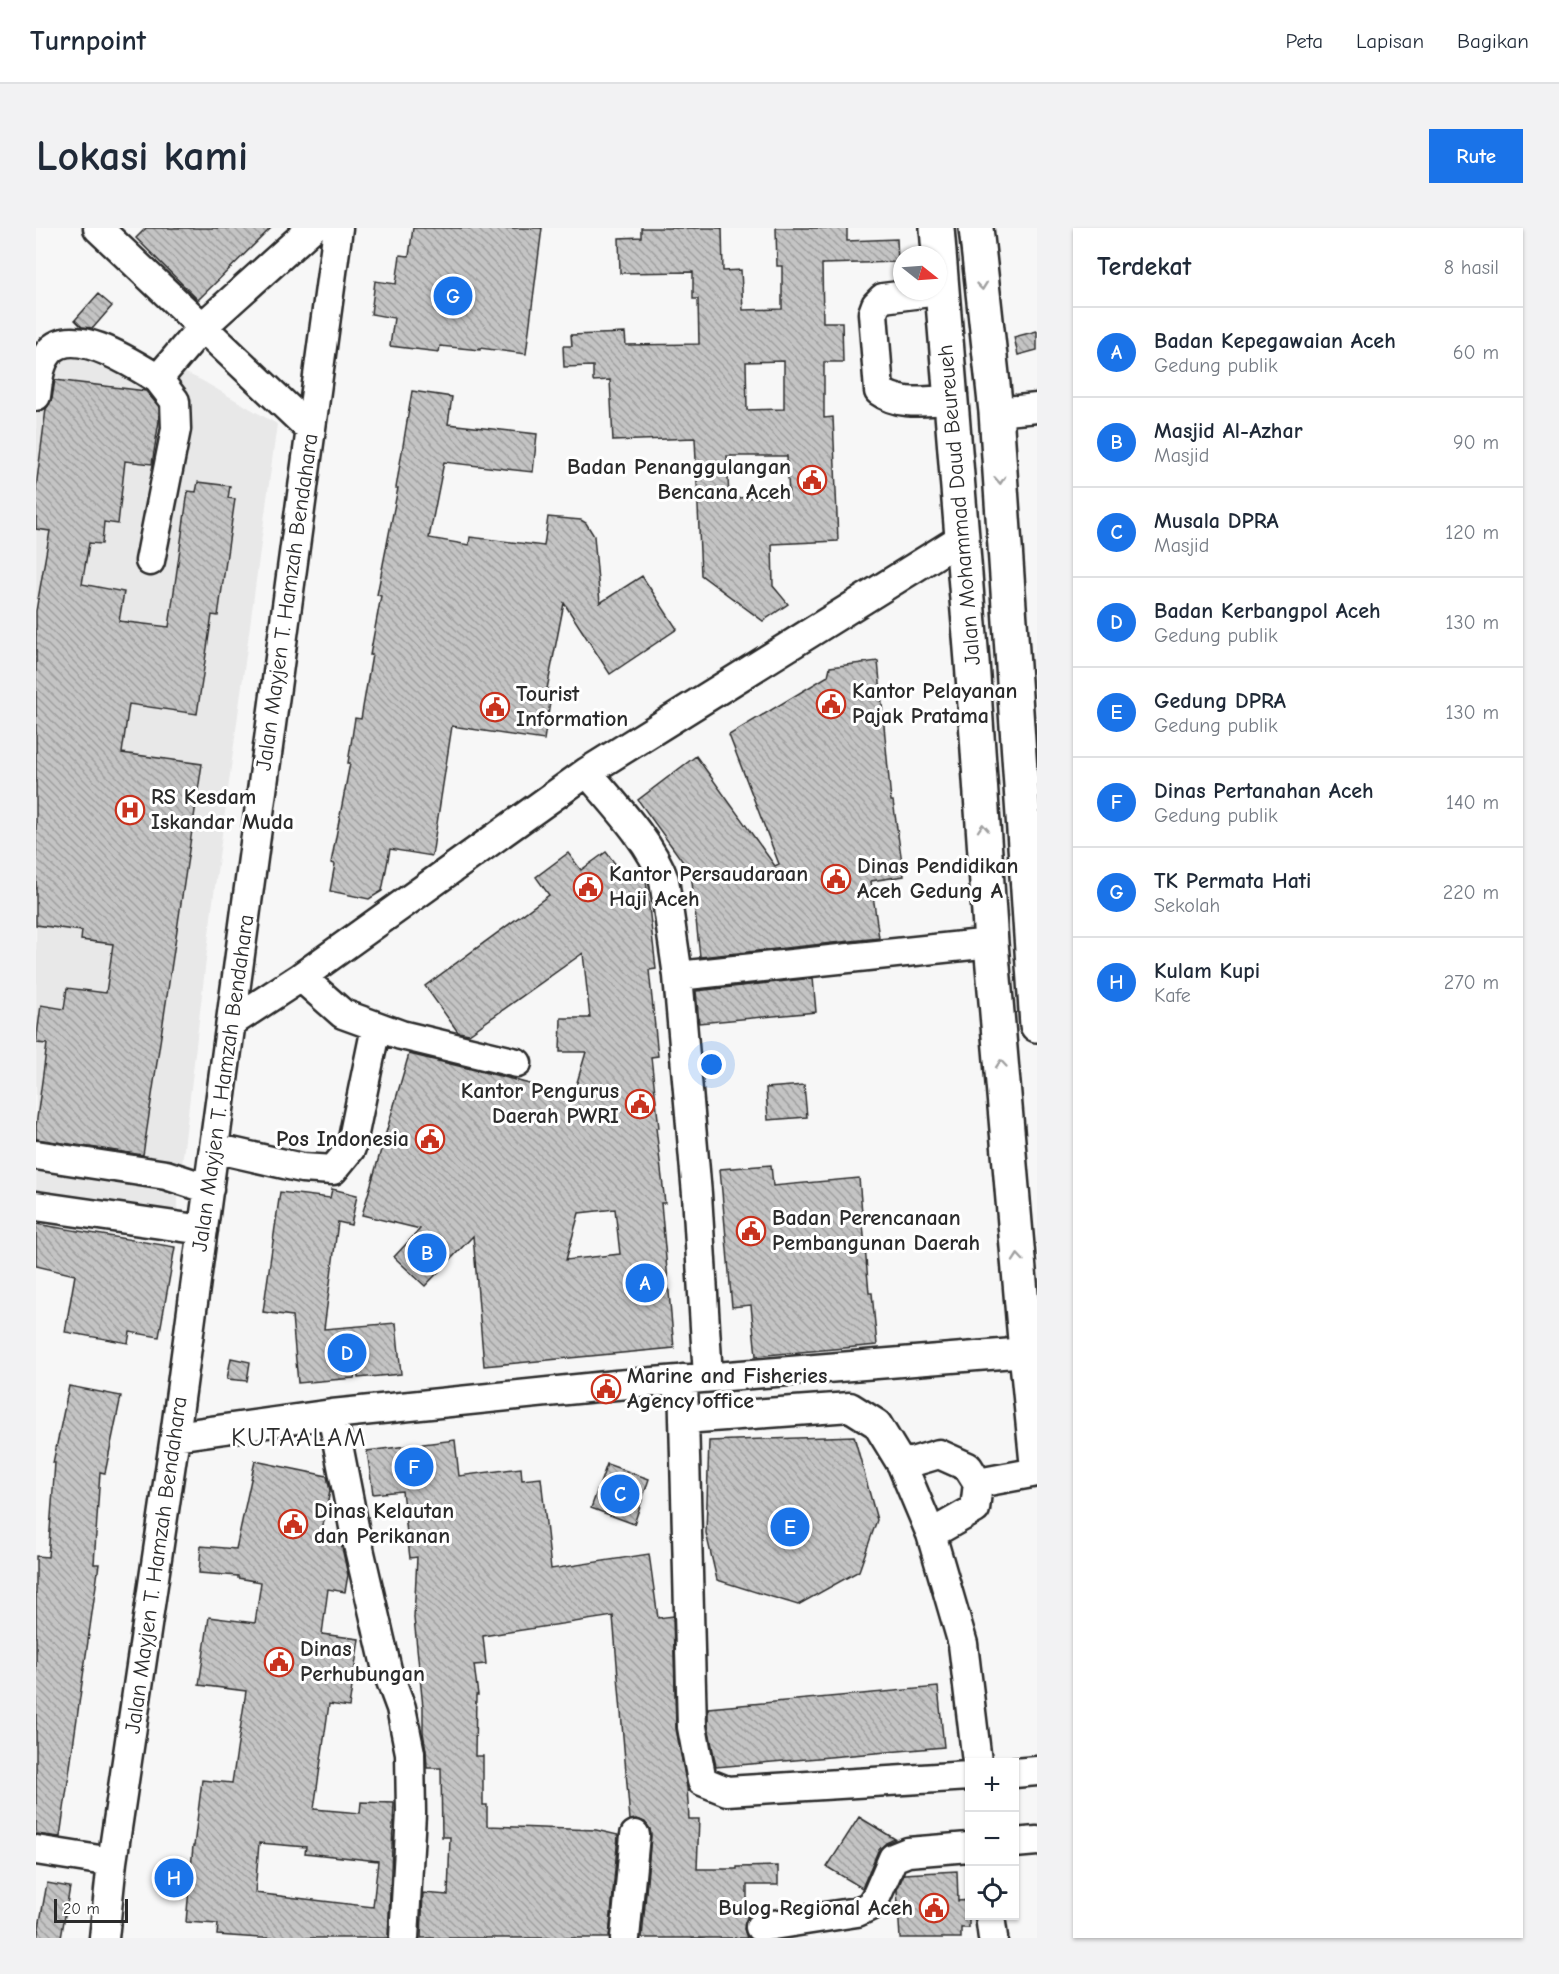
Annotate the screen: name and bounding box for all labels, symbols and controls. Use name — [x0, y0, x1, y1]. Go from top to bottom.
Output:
text: Turnpoint — [30, 25, 146, 57]
text: Peta — [1285, 29, 1323, 53]
text: Lapisan — [1356, 29, 1424, 53]
text: Bagikan — [1457, 29, 1529, 53]
button: Rute — [1429, 129, 1523, 183]
text: Lokasi kami — [36, 132, 248, 181]
north arrow — [893, 246, 947, 300]
text: Terdekat — [1097, 252, 1191, 282]
text: 8 hasil — [1444, 256, 1499, 279]
pin: G — [434, 274, 472, 318]
one-way arrow — [975, 282, 988, 291]
text: Badan Kepegawaian Aceh — [1154, 328, 1396, 354]
text: A — [1111, 341, 1122, 364]
text: 60 m — [1453, 341, 1499, 364]
street label: Jalan Mohammad Daud Beureueh — [932, 344, 986, 666]
text: Gedung publik — [1154, 354, 1278, 377]
text: Masjid Al-Azhar — [1154, 418, 1303, 444]
text: B — [1110, 431, 1123, 454]
text: 90 m — [1453, 431, 1499, 454]
street label: Jalan Mayjen T. Hamzah Bendahara — [250, 432, 324, 772]
text: Masjid — [1154, 444, 1209, 467]
place label: Badan Penanggulangan Bencana Aceh — [567, 454, 791, 505]
public building icon: Badan Penanggulangan Bencana Aceh — [796, 464, 828, 496]
one-way arrow — [994, 476, 1007, 485]
text: Musala DPRA — [1154, 508, 1279, 534]
text: C — [1110, 521, 1123, 544]
text: 120 m — [1445, 521, 1499, 544]
text: Masjid — [1154, 534, 1209, 557]
text: Badan Kerbangpol Aceh — [1154, 598, 1381, 624]
text: D — [1110, 611, 1123, 634]
text: 130 m — [1446, 611, 1499, 634]
text: Gedung publik — [1154, 624, 1278, 647]
place label: Kantor Pelayanan Pajak Pratama — [852, 678, 1018, 729]
place label: Tourist Information — [516, 681, 628, 732]
public building icon: Kantor Pelayanan Pajak Pratama — [815, 688, 847, 720]
text: Gedung DPRA — [1154, 688, 1286, 714]
public building icon: Tourist Information — [479, 691, 511, 723]
text: E — [1111, 701, 1122, 724]
text: 130 m — [1446, 701, 1499, 724]
text: Gedung publik — [1154, 714, 1278, 737]
text: Dinas Pertanahan Aceh — [1154, 778, 1374, 804]
place label: RS Kesdam Iskandar Muda — [151, 784, 294, 835]
text: F — [1111, 791, 1122, 814]
text: 140 m — [1446, 791, 1499, 814]
hospital icon: RS Kesdam Iskandar Muda — [114, 794, 146, 826]
text: Gedung publik — [1154, 804, 1278, 827]
one-way arrow — [977, 823, 990, 832]
place label: Dinas Pendidikan Aceh Gedung A — [857, 853, 1018, 904]
place label: Kantor Persaudaraan Haji Aceh — [609, 861, 808, 912]
public building icon: Dinas Pendidikan Aceh Gedung A — [820, 863, 852, 895]
text: TK Permata Hati — [1154, 868, 1311, 894]
public building icon: Kantor Persaudaraan Haji Aceh — [572, 871, 604, 903]
text: G — [1109, 881, 1124, 904]
text: 220 m — [1443, 881, 1499, 904]
text: Sekolah — [1154, 894, 1220, 917]
street label: Jalan Mayjen T. Hamzah Bendahara — [186, 913, 260, 1253]
text: Kulam Kupi — [1154, 958, 1260, 984]
text: H — [1109, 971, 1124, 994]
text: 270 m — [1444, 971, 1499, 994]
text: Kafe — [1154, 984, 1191, 1007]
your location — [697, 1050, 726, 1079]
one-way arrow — [995, 1059, 1008, 1068]
place label: Kantor Pengurus Daerah PWRI — [461, 1078, 619, 1129]
public building icon: Kantor Pengurus Daerah PWRI — [624, 1088, 656, 1120]
public building icon: Pos Indonesia — [414, 1123, 446, 1155]
place label: Pos Indonesia — [276, 1126, 409, 1152]
place label: Badan Perencanaan Pembangunan Daerah — [772, 1205, 980, 1256]
public building icon: Badan Perencanaan Pembangunan Daerah — [735, 1215, 767, 1247]
pin: B — [408, 1230, 446, 1276]
one-way arrow — [1012, 1254, 1025, 1263]
pin: A — [626, 1260, 664, 1306]
pin: D — [328, 1330, 366, 1376]
place label: Marine and Fisheries Agency office — [627, 1363, 827, 1414]
public building icon: Marine and Fisheries Agency office — [590, 1373, 622, 1405]
street label: Jalan Mayjen T. Hamzah Bendahara — [119, 1395, 193, 1735]
district label: KUTAALAM — [231, 1423, 367, 1453]
pin: F — [394, 1444, 434, 1490]
pin: C — [600, 1472, 640, 1516]
place label: Dinas Kelautan dan Perikanan — [314, 1498, 454, 1549]
pin: E — [770, 1504, 810, 1550]
public building icon: Dinas Kelautan dan Perikanan — [277, 1508, 309, 1540]
place label: Dinas Perhubungan — [300, 1636, 425, 1687]
public building icon: Dinas Perhubungan — [263, 1646, 295, 1678]
map controls — [965, 1758, 1019, 1920]
button: + — [965, 1758, 1019, 1812]
button: − — [965, 1812, 1019, 1866]
pin: H — [154, 1856, 194, 1900]
button: locate — [965, 1866, 1019, 1920]
public building icon: Bulog Regional Aceh — [918, 1892, 950, 1924]
place label: Bulog Regional Aceh — [718, 1895, 913, 1921]
scale bar — [54, 1896, 128, 1924]
text: 20 m — [63, 1900, 100, 1918]

